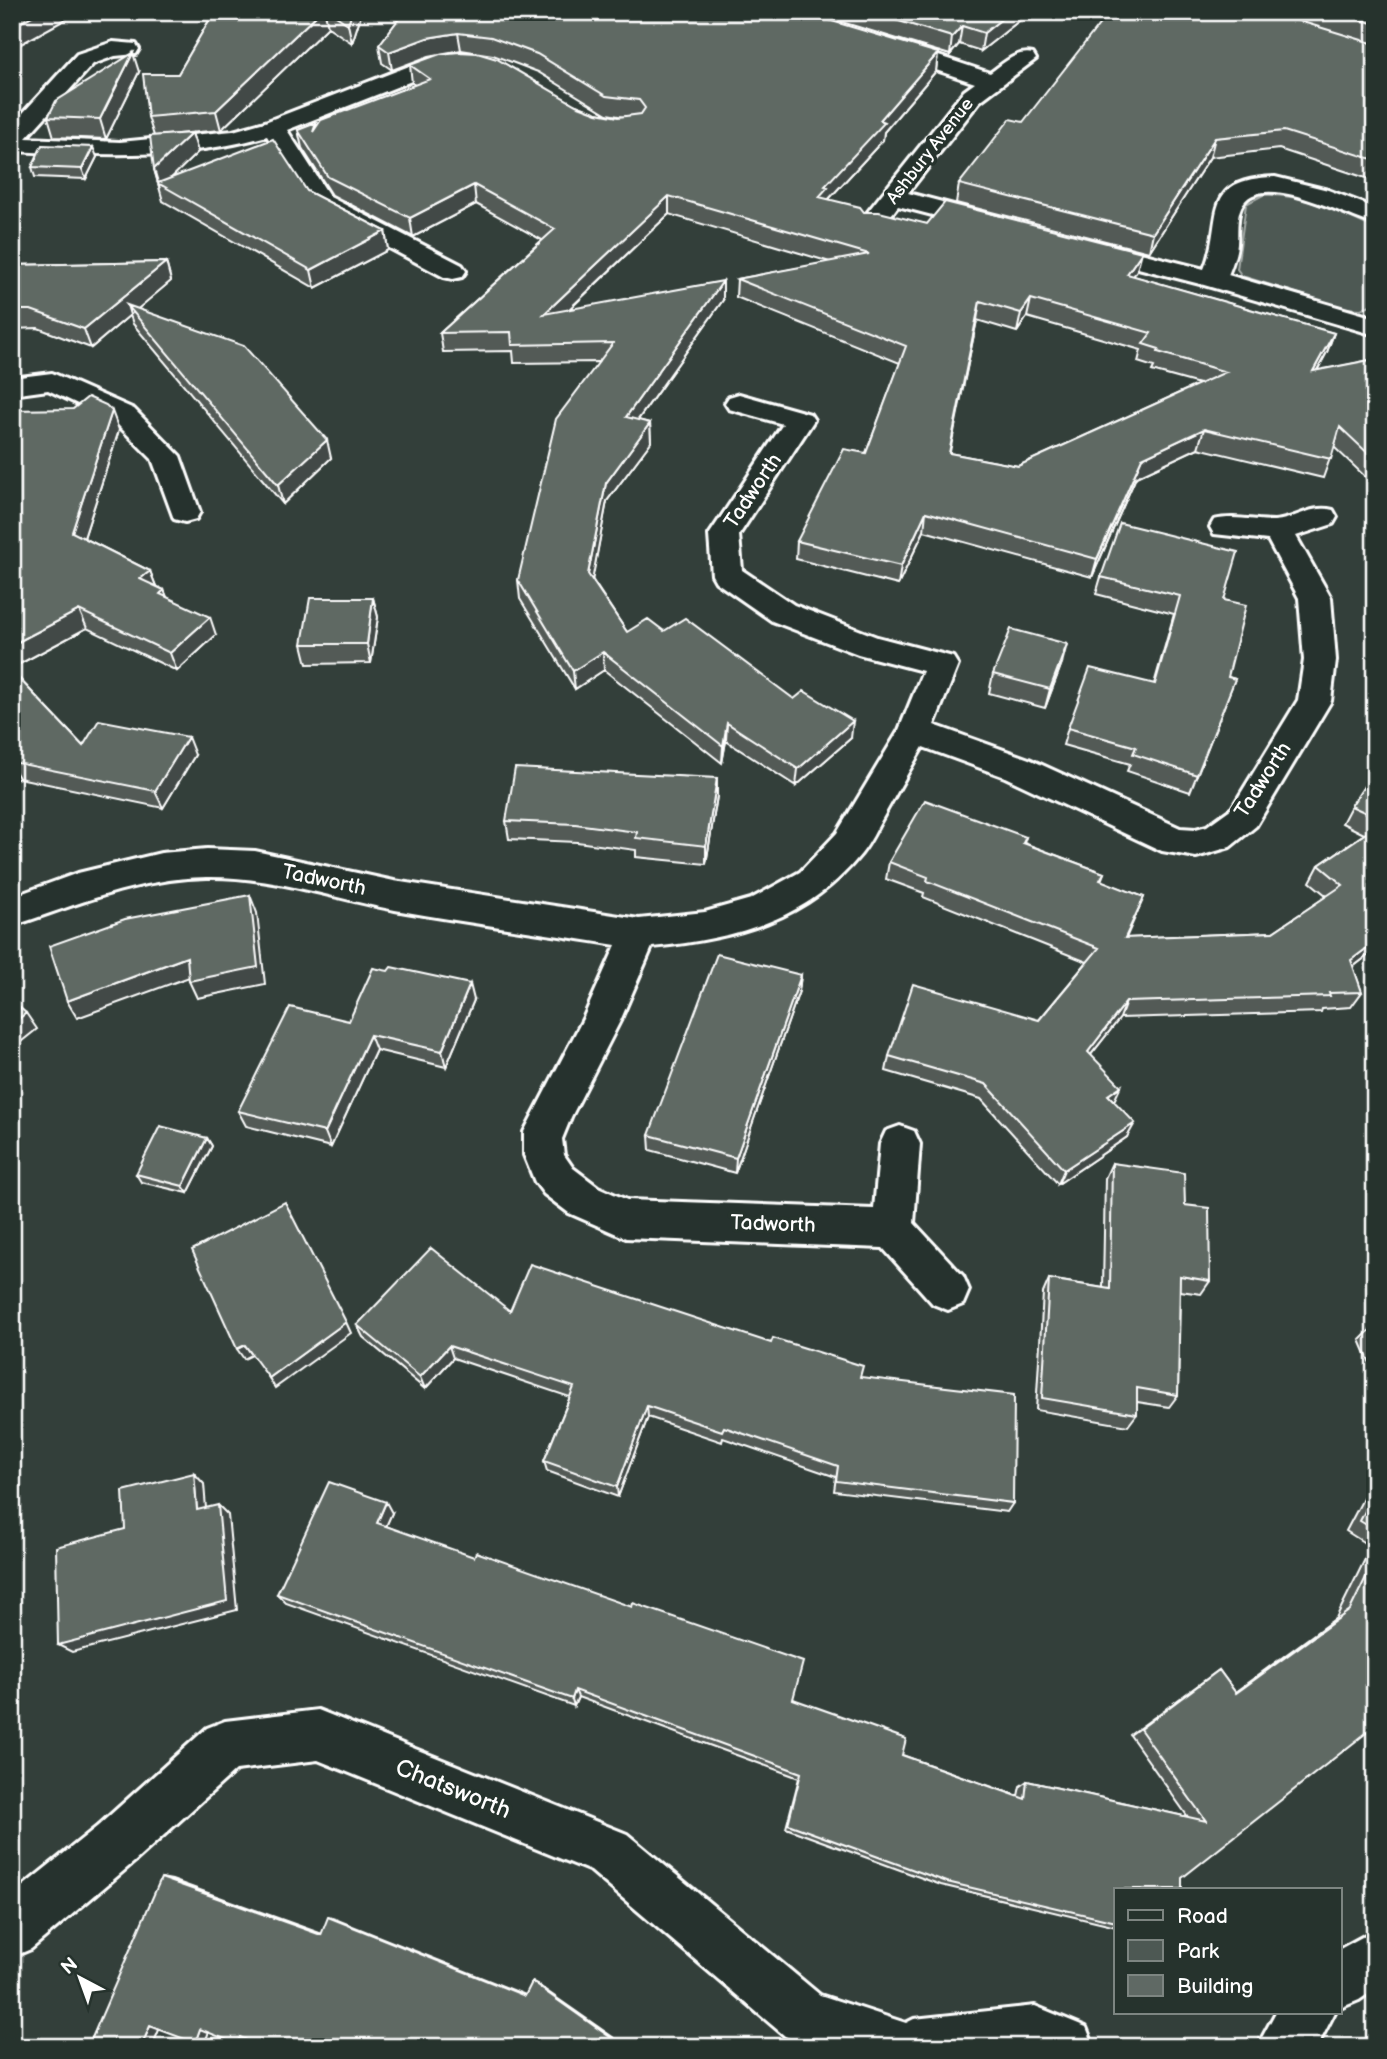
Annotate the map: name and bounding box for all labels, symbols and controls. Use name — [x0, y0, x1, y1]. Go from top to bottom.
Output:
street label: Ashbury Avenue — [882, 93, 978, 208]
street label: Tadworth — [719, 449, 787, 533]
street label: Tadworth — [1229, 737, 1297, 823]
street label: Tadworth — [280, 859, 368, 901]
street label: Tadworth — [730, 1210, 816, 1238]
street label: Chatsworth — [391, 1753, 515, 1825]
legend — [1114, 1888, 1342, 2014]
text: Road — [1177, 1904, 1228, 1929]
text: Park — [1177, 1939, 1220, 1964]
north arrow — [46, 1944, 116, 2014]
text: N — [57, 1953, 83, 1980]
text: Building — [1177, 1974, 1253, 1999]

